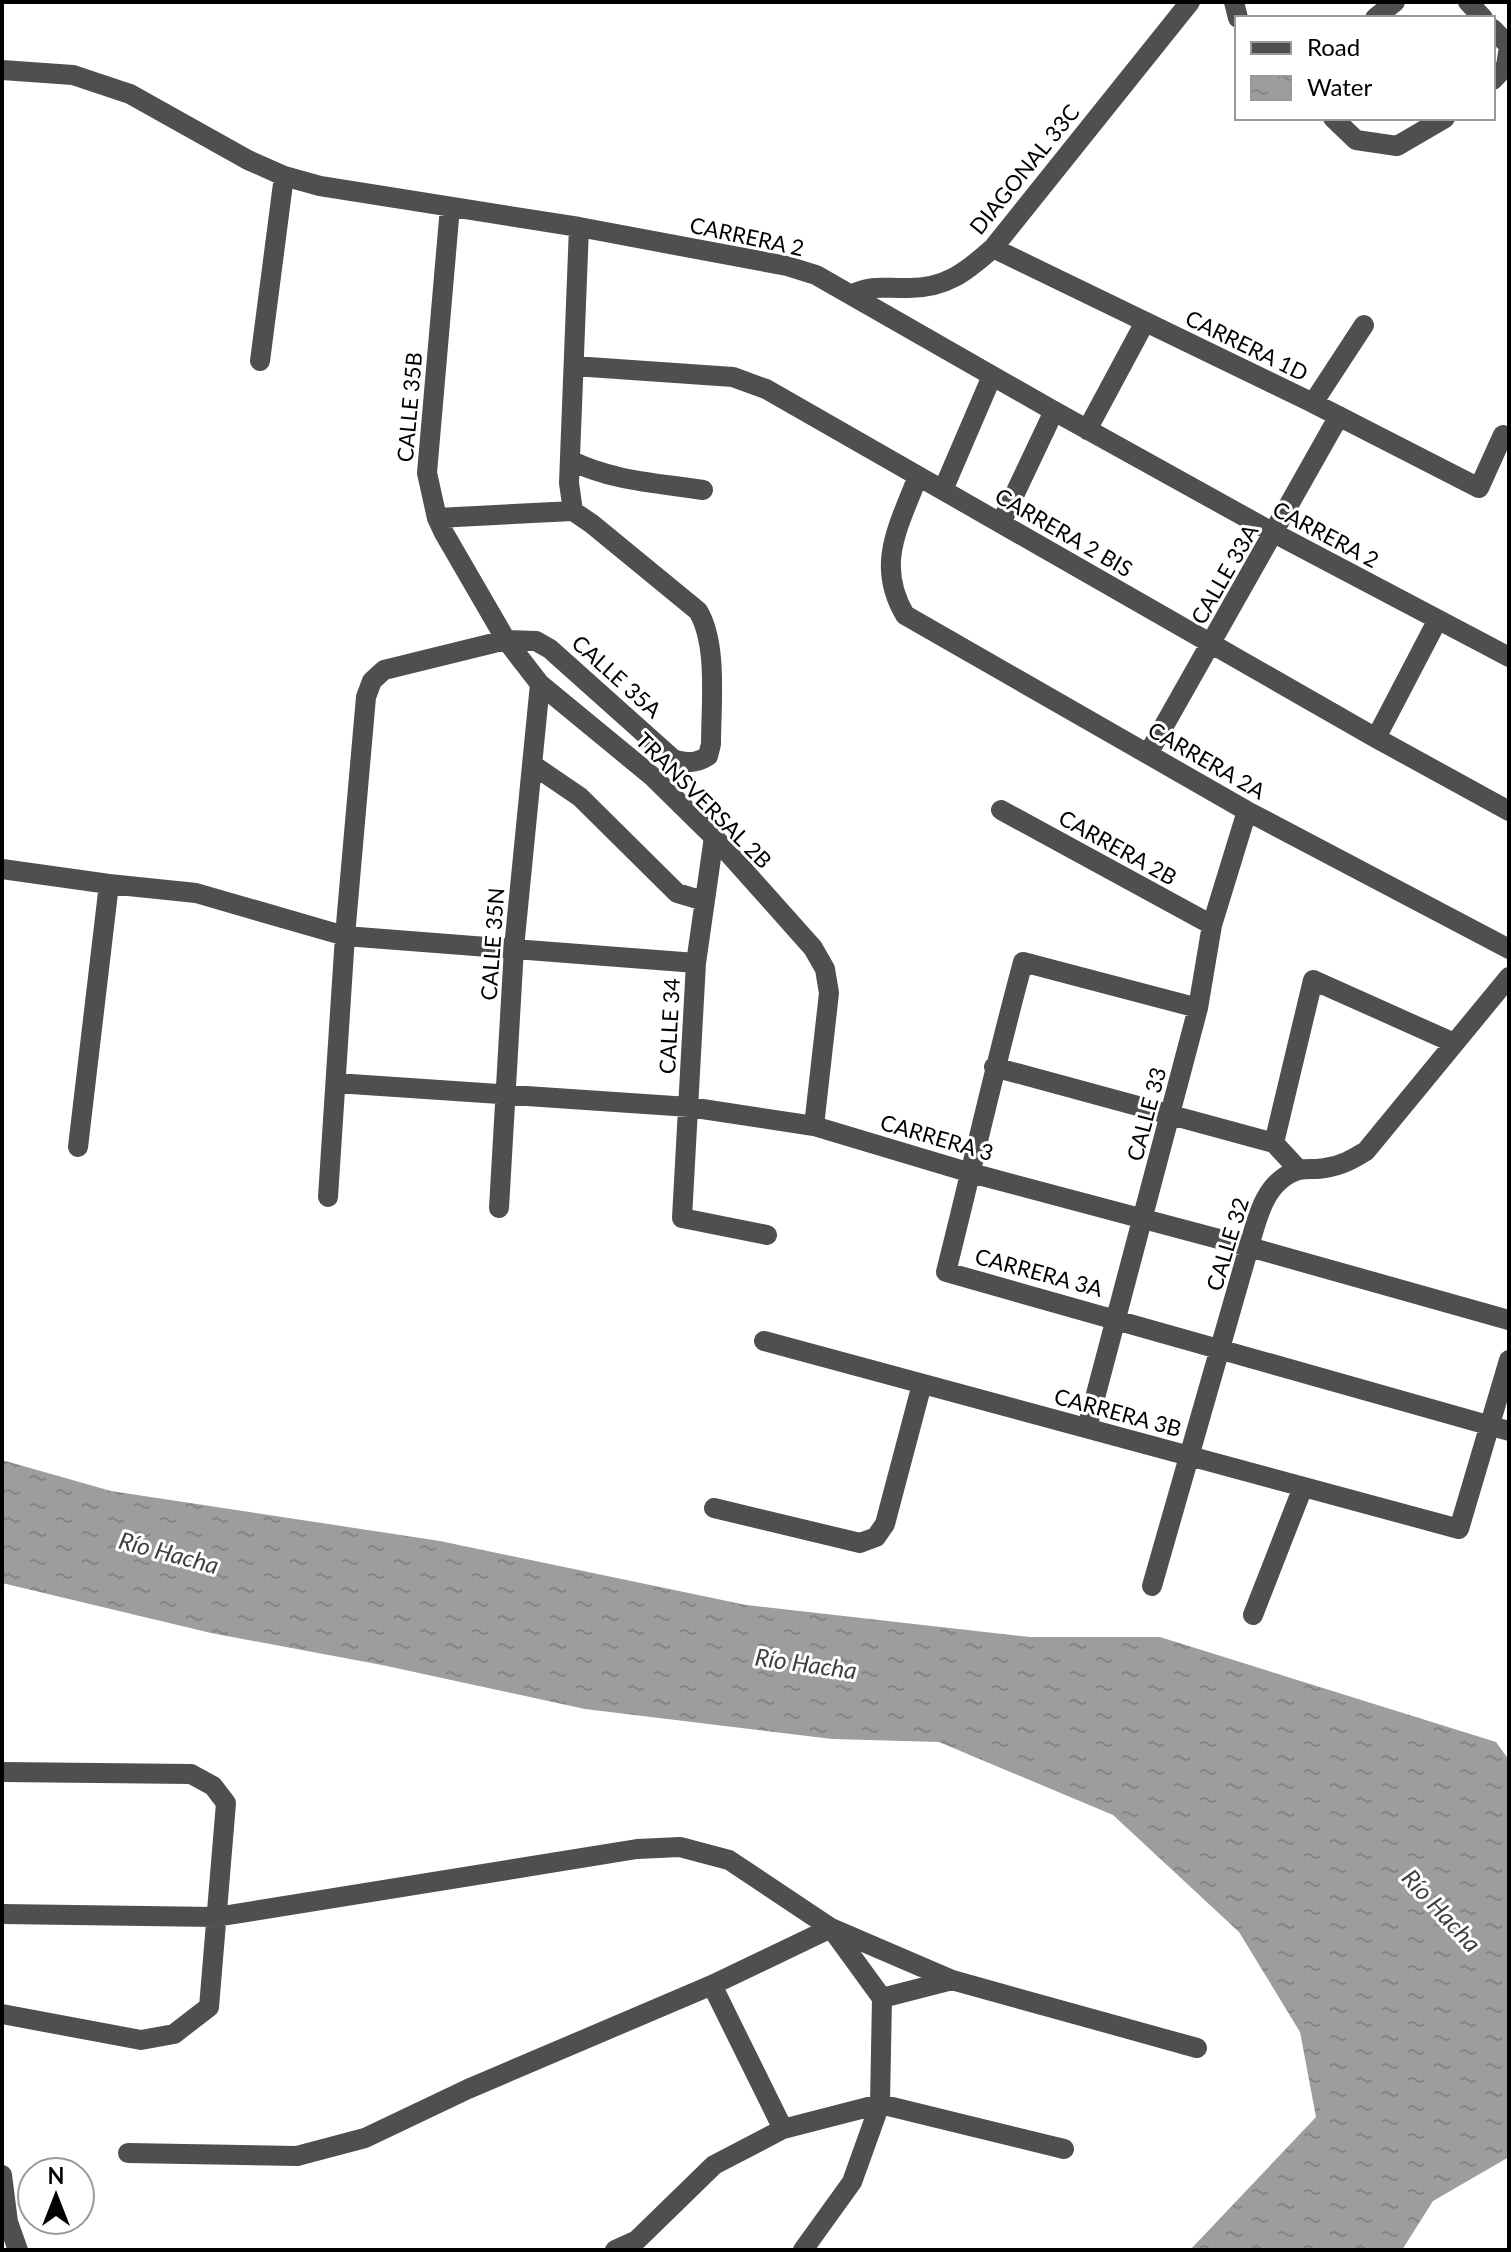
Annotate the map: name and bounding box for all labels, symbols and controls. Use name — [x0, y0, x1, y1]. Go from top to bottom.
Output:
legend — [1235, 16, 1495, 120]
text: Road — [1307, 32, 1360, 61]
text: Water — [1307, 72, 1372, 101]
street label: DIAGONAL 33C — [963, 98, 1085, 239]
street label: CARRERA 2 — [687, 211, 807, 261]
street label: CARRERA 1D — [1181, 304, 1313, 386]
street label: CALLE 35B — [391, 351, 427, 463]
street label: CARRERA 2 BIS — [990, 482, 1138, 582]
street label: CARRERA 2 — [1268, 495, 1384, 573]
street label: CALLE 33A — [1185, 519, 1263, 629]
street label: CALLE 35A — [567, 629, 667, 723]
street label: CARRERA 2A — [1143, 716, 1271, 805]
street label: TRANSVERSAL 2B — [630, 726, 778, 874]
street label: CARRERA 2B — [1054, 804, 1182, 890]
street label: CALLE 35N — [475, 887, 509, 1001]
street label: CALLE 34 — [653, 977, 685, 1075]
street label: CALLE 33 — [1121, 1064, 1171, 1164]
street label: CARRERA 3 — [877, 1108, 997, 1166]
street label: CALLE 32 — [1200, 1194, 1254, 1294]
street label: CARRERA 3A — [972, 1242, 1106, 1302]
street label: CARRERA 3B — [1052, 1382, 1184, 1442]
water label: Río Hacha — [116, 1525, 222, 1579]
water label: Río Hacha — [753, 1642, 859, 1684]
water label: Río Hacha — [1397, 1863, 1487, 1957]
north arrow — [16, 2156, 96, 2236]
text: N — [48, 2162, 64, 2189]

